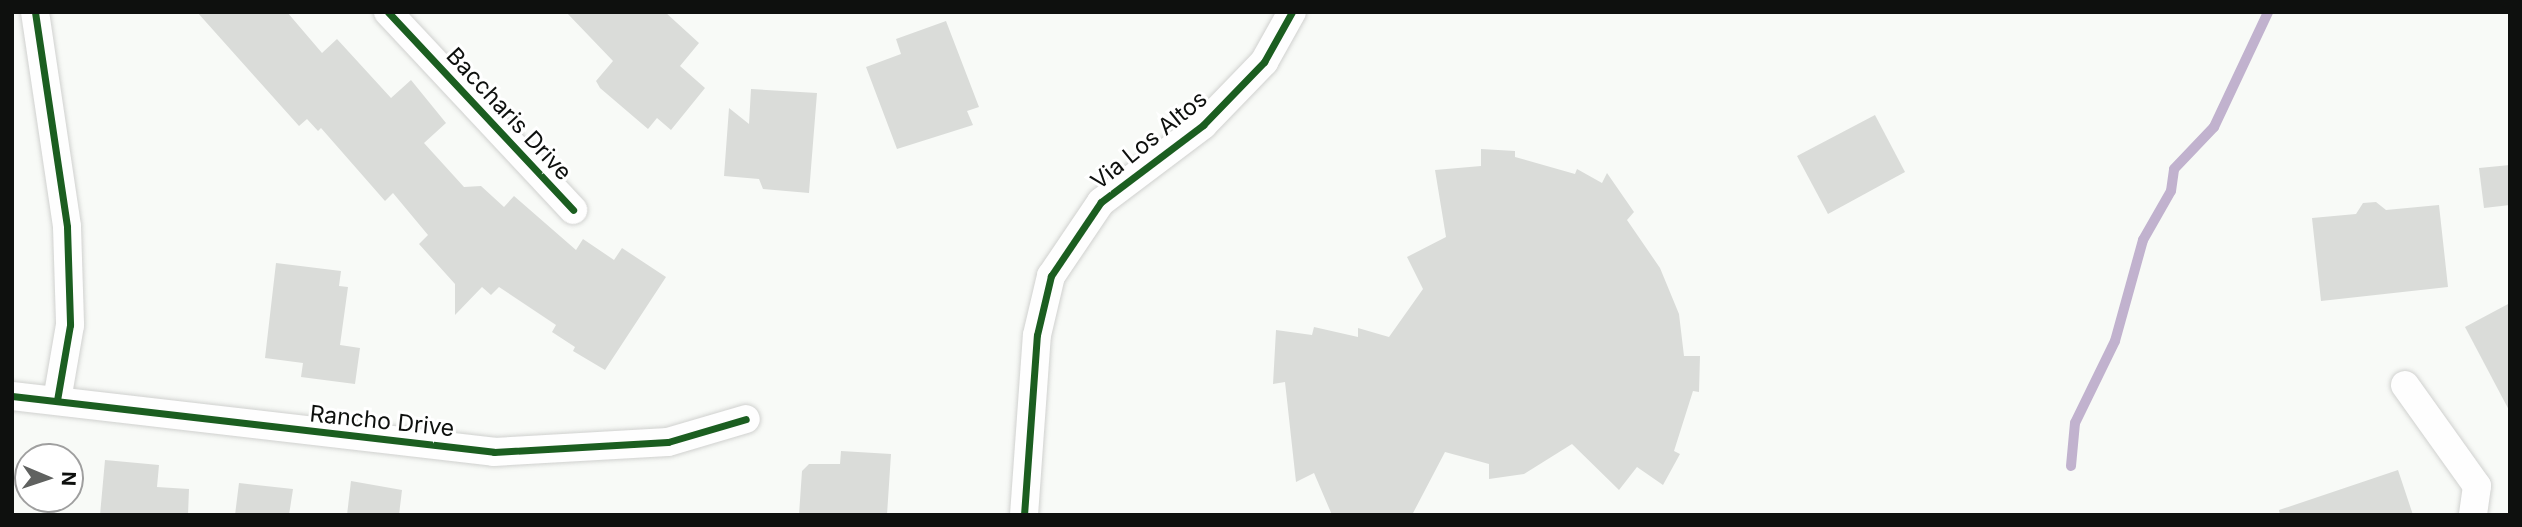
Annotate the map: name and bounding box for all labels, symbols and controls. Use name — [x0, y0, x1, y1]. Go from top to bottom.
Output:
street label: Baccharis Drive — [441, 42, 577, 186]
street label: Via Los Altos — [1085, 85, 1213, 195]
street label: Rancho Drive — [308, 400, 456, 442]
north arrow — [14, 443, 84, 513]
text: N — [57, 471, 80, 486]

